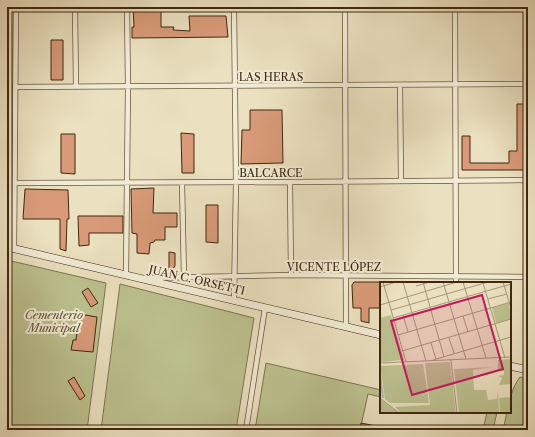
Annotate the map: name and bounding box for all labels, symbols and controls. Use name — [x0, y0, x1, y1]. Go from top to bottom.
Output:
street label: LAS HERAS — [239, 70, 303, 84]
street label: BALCARCE — [239, 166, 303, 180]
street label: VICENTE LÓPEZ — [286, 260, 381, 274]
street label: JUAN C. ORSETTI — [146, 262, 247, 298]
inset map — [380, 282, 511, 413]
park label: Cementerio Municipal — [25, 308, 83, 335]

